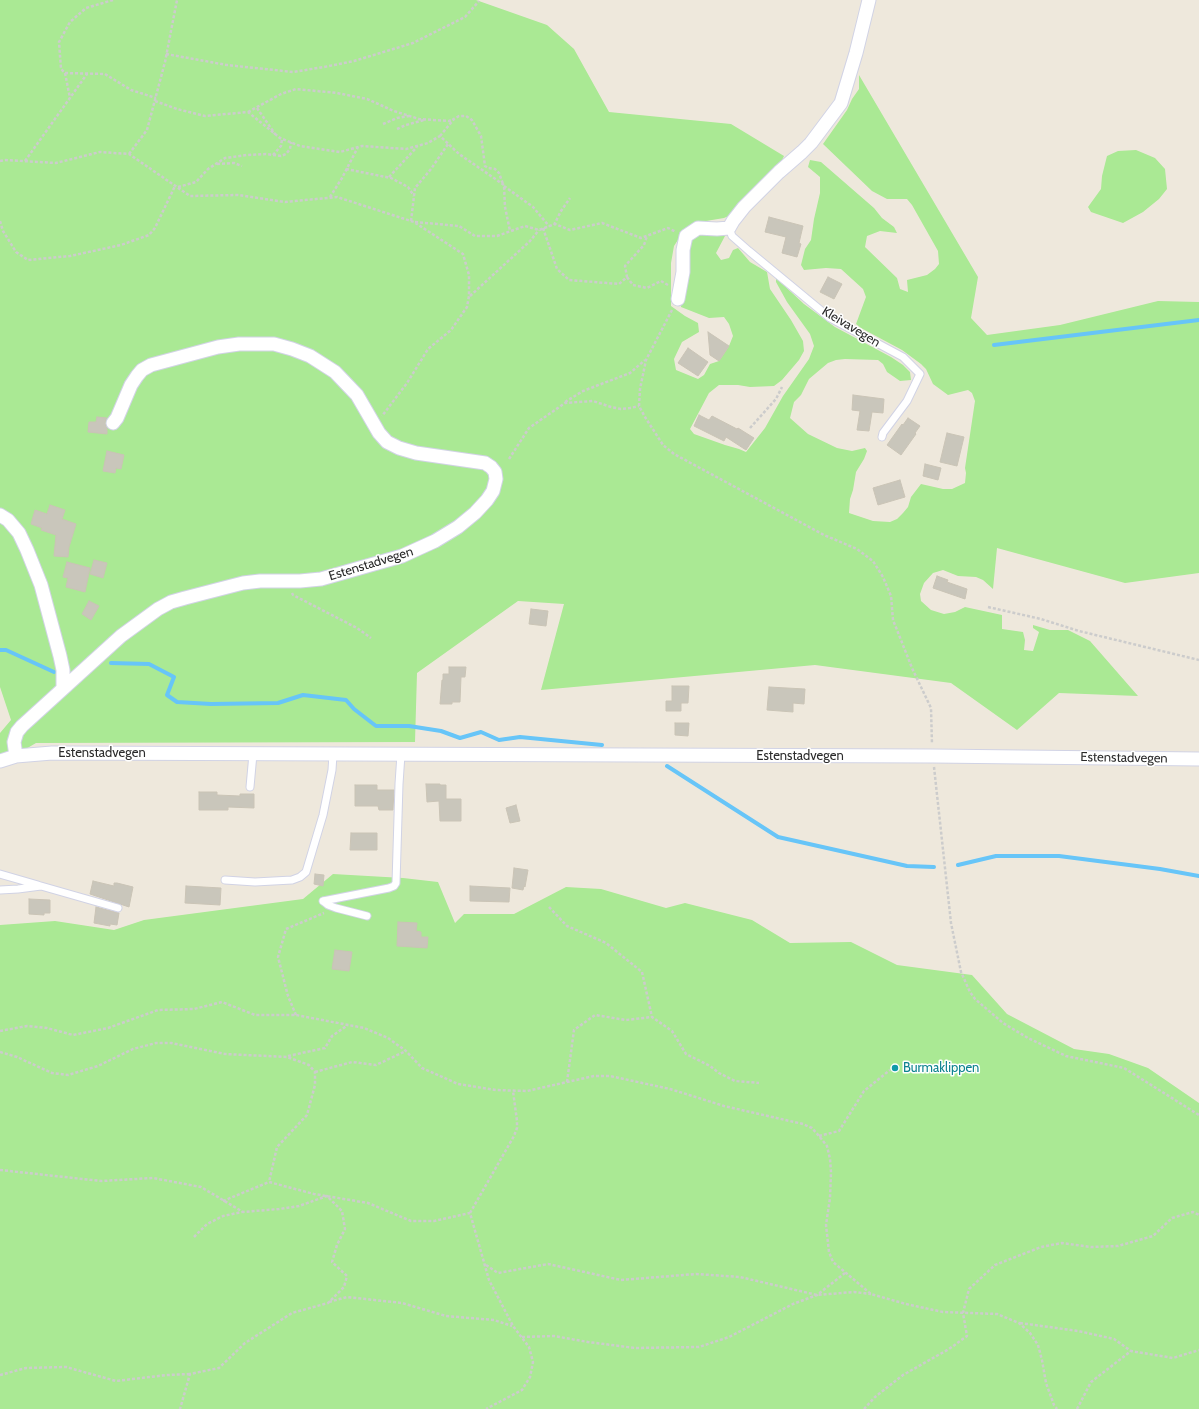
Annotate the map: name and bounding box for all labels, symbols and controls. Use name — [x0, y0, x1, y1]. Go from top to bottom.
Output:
street label: Kleivavegen — [819, 303, 883, 351]
street label: Estenstadvegen — [327, 544, 415, 584]
street label: Estenstadvegen — [58, 745, 146, 761]
street label: Estenstadvegen — [756, 748, 844, 764]
street label: Estenstadvegen — [1080, 749, 1168, 767]
place label: Burmaklippen — [903, 1060, 979, 1076]
marker: Burmaklippen — [890, 1063, 900, 1073]

